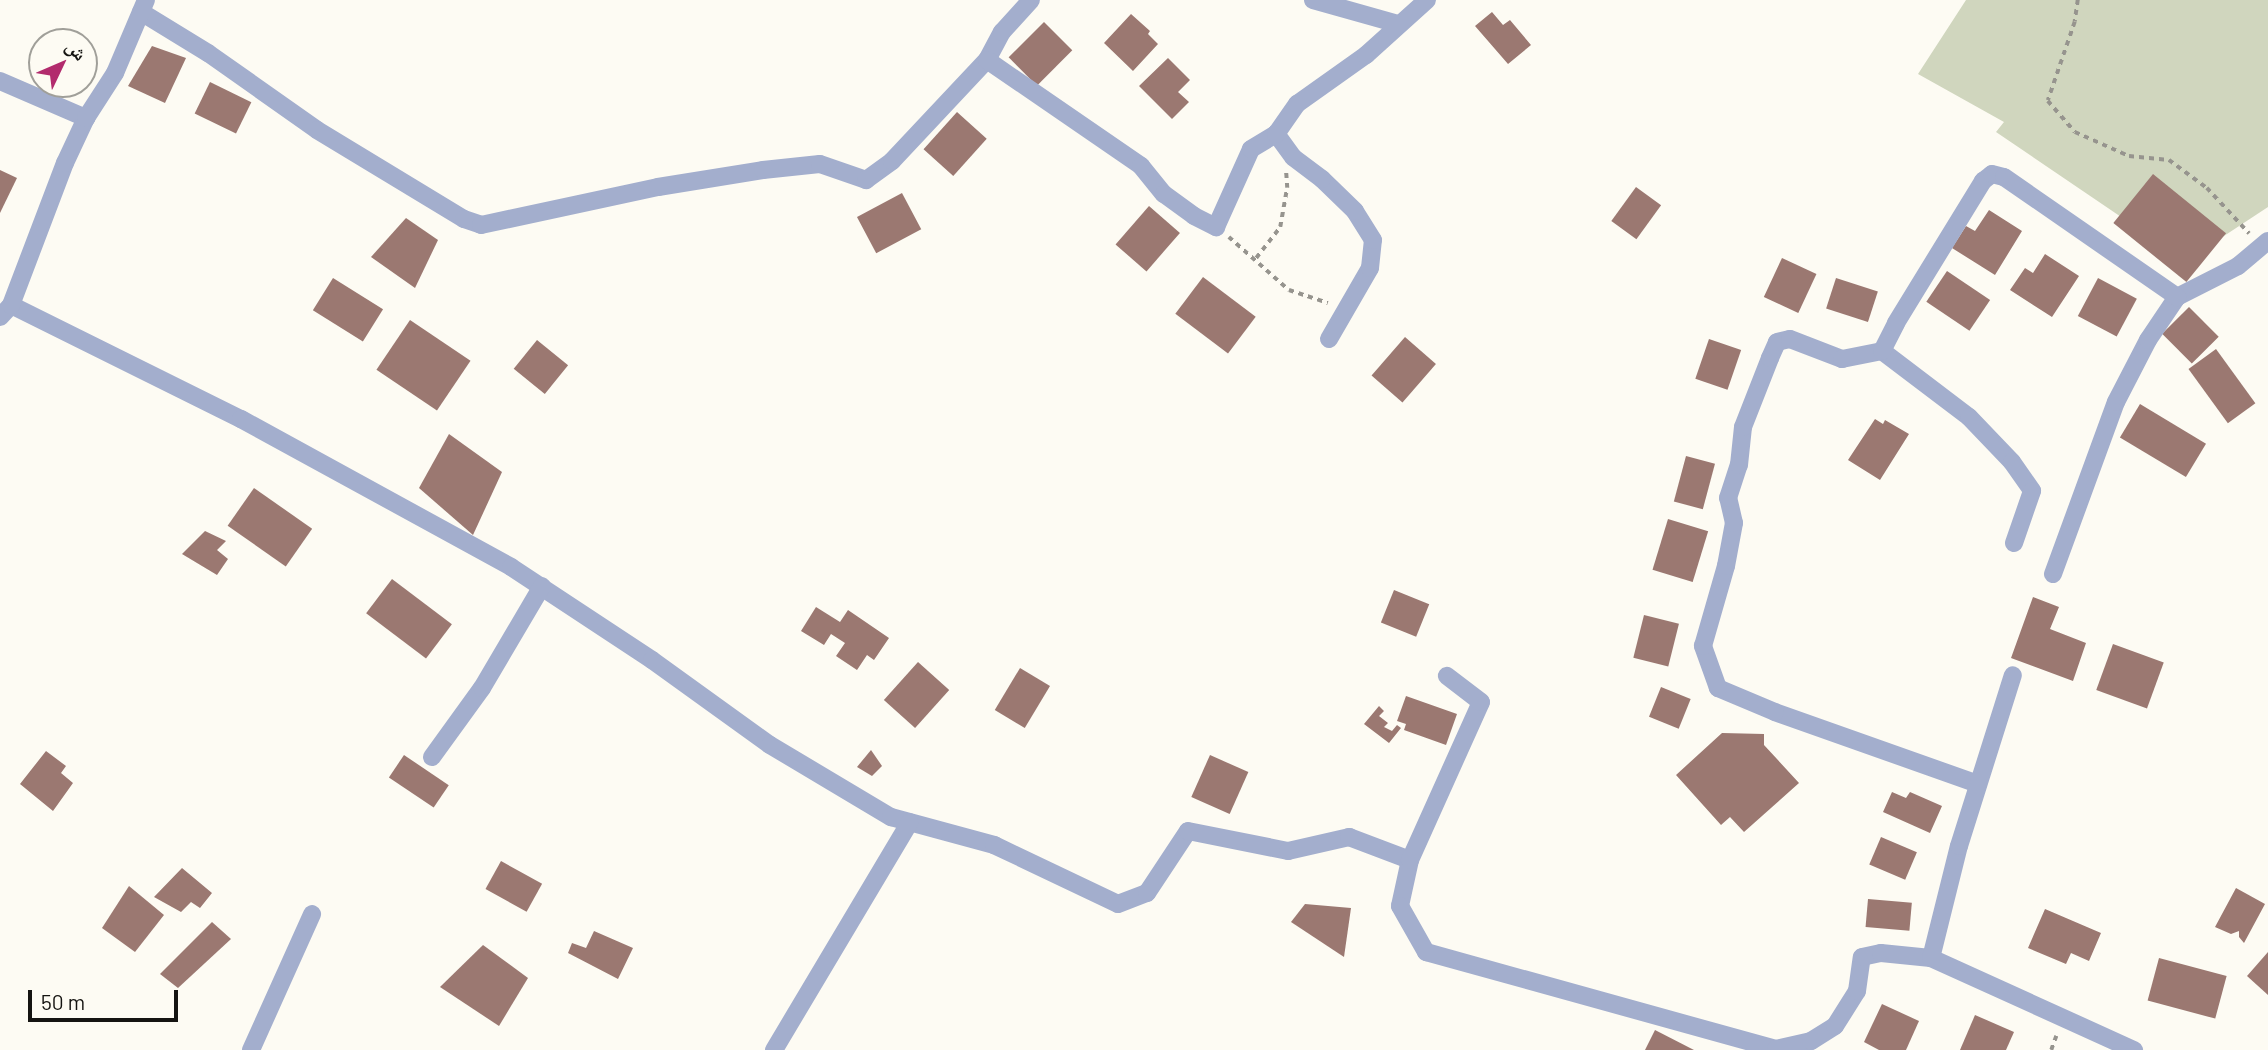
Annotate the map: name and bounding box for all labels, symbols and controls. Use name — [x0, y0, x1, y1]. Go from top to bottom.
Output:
north arrow — [28, 28, 98, 98]
text: ش — [62, 34, 92, 65]
scale bar — [32, 976, 182, 1020]
text: 50 m — [41, 989, 85, 1014]

